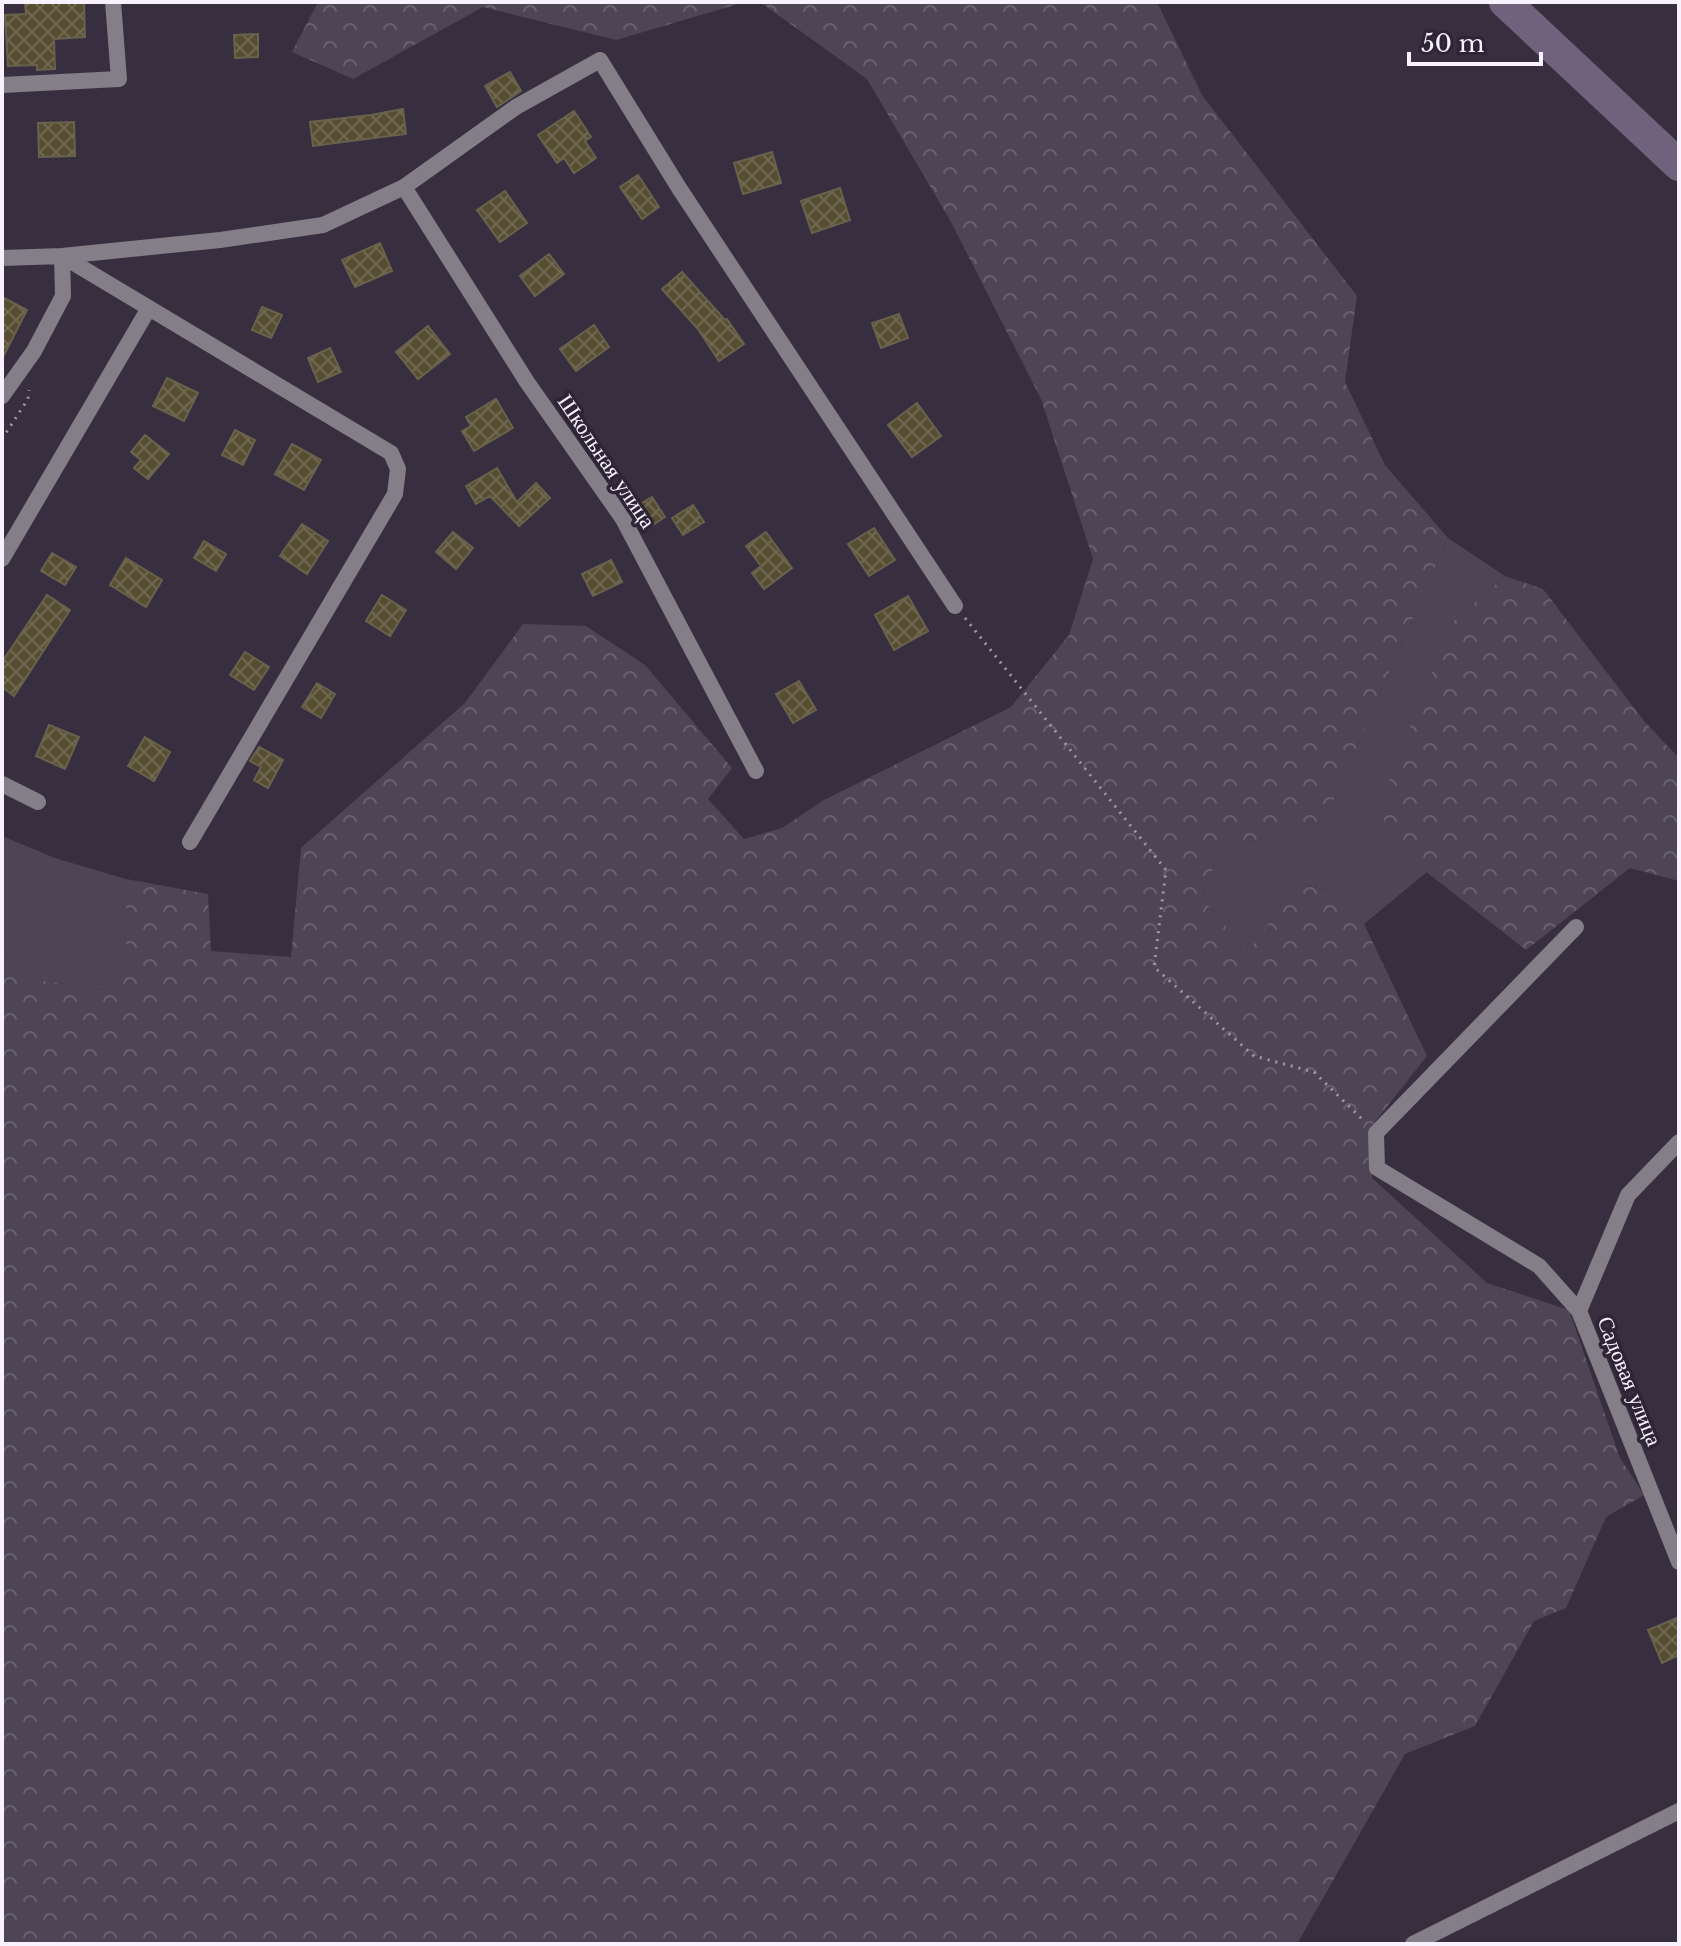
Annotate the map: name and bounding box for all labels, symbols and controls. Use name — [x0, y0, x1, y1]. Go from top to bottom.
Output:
scale bar — [1409, 16, 1541, 66]
text: 50 m — [1421, 29, 1485, 58]
street label: Школьная улица — [552, 389, 661, 534]
street label: Садовая улица — [1591, 1312, 1668, 1450]

